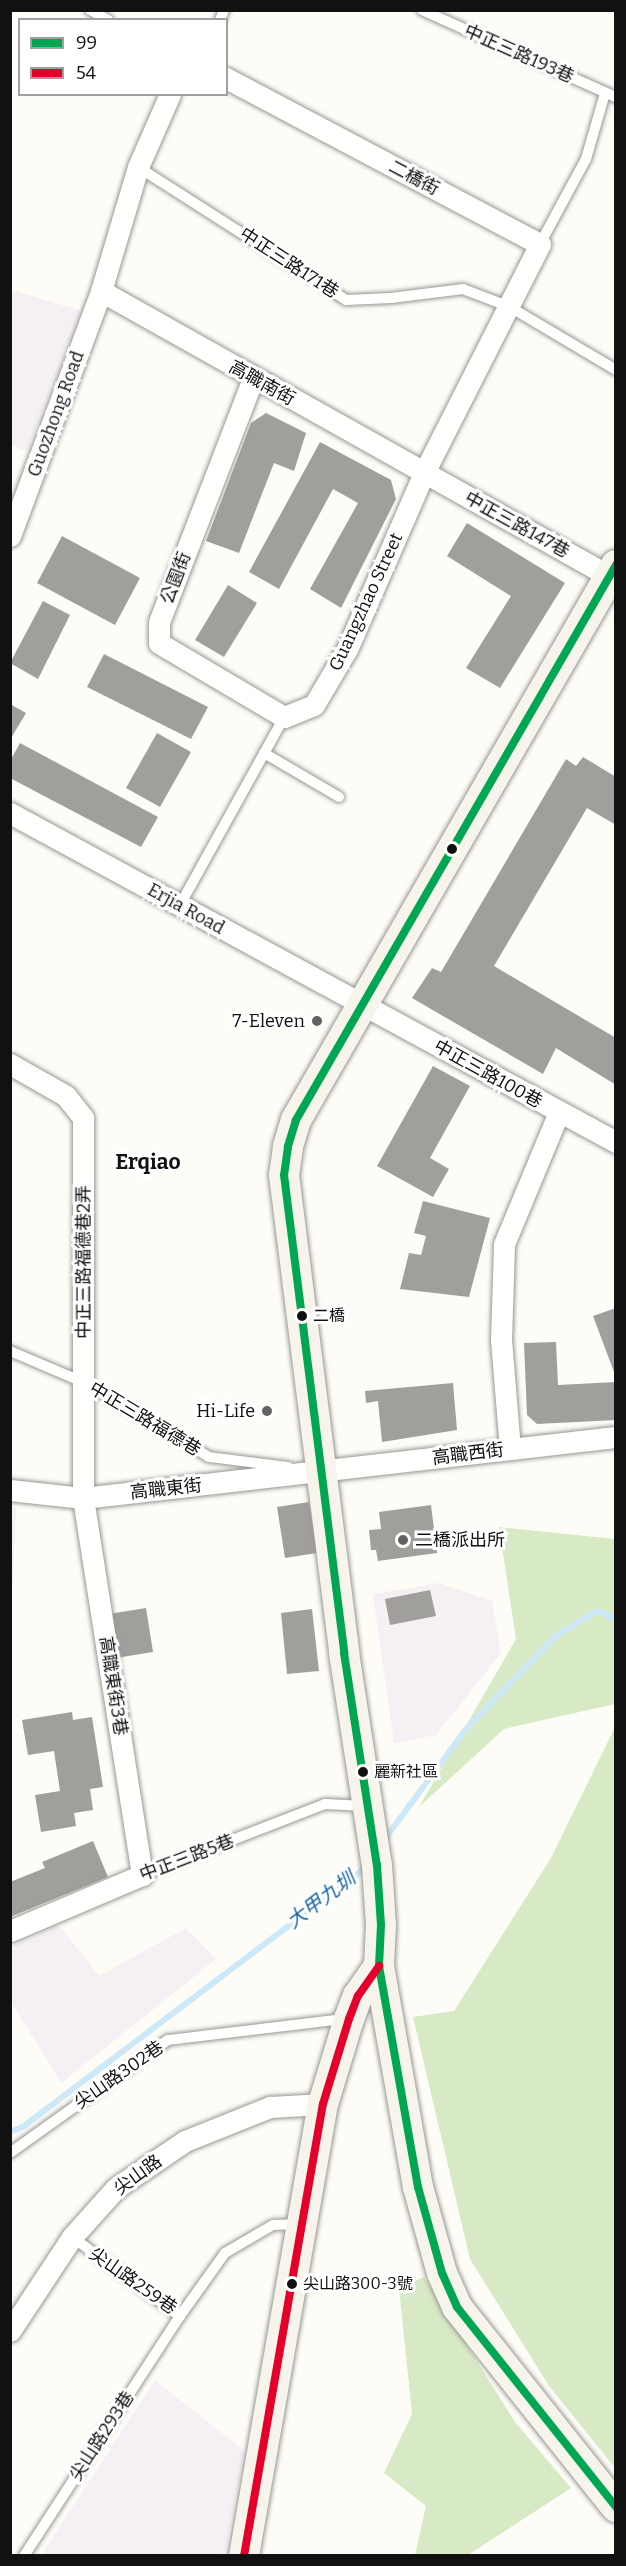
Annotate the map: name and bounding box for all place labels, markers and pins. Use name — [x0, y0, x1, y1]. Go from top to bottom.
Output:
unlabelled marker — [446, 843, 458, 855]
place label: 7-Eleven — [232, 1010, 305, 1032]
marker: 7-Eleven — [310, 1014, 324, 1028]
place label: 二橋 — [313, 1306, 345, 1326]
marker: 二橋 — [296, 1310, 308, 1322]
place label: Hi-Life — [196, 1400, 255, 1422]
marker: Hi-Life — [260, 1404, 274, 1418]
place label: 二橋派出所 — [415, 1529, 505, 1551]
marker: 二橋派出所 — [396, 1533, 410, 1547]
place label: 麗新社區 — [374, 1762, 438, 1782]
marker: 麗新社區 — [357, 1766, 369, 1778]
place label: 尖山路300-3號 — [303, 2274, 413, 2294]
marker: 尖山路300-3號 — [286, 2278, 298, 2290]

